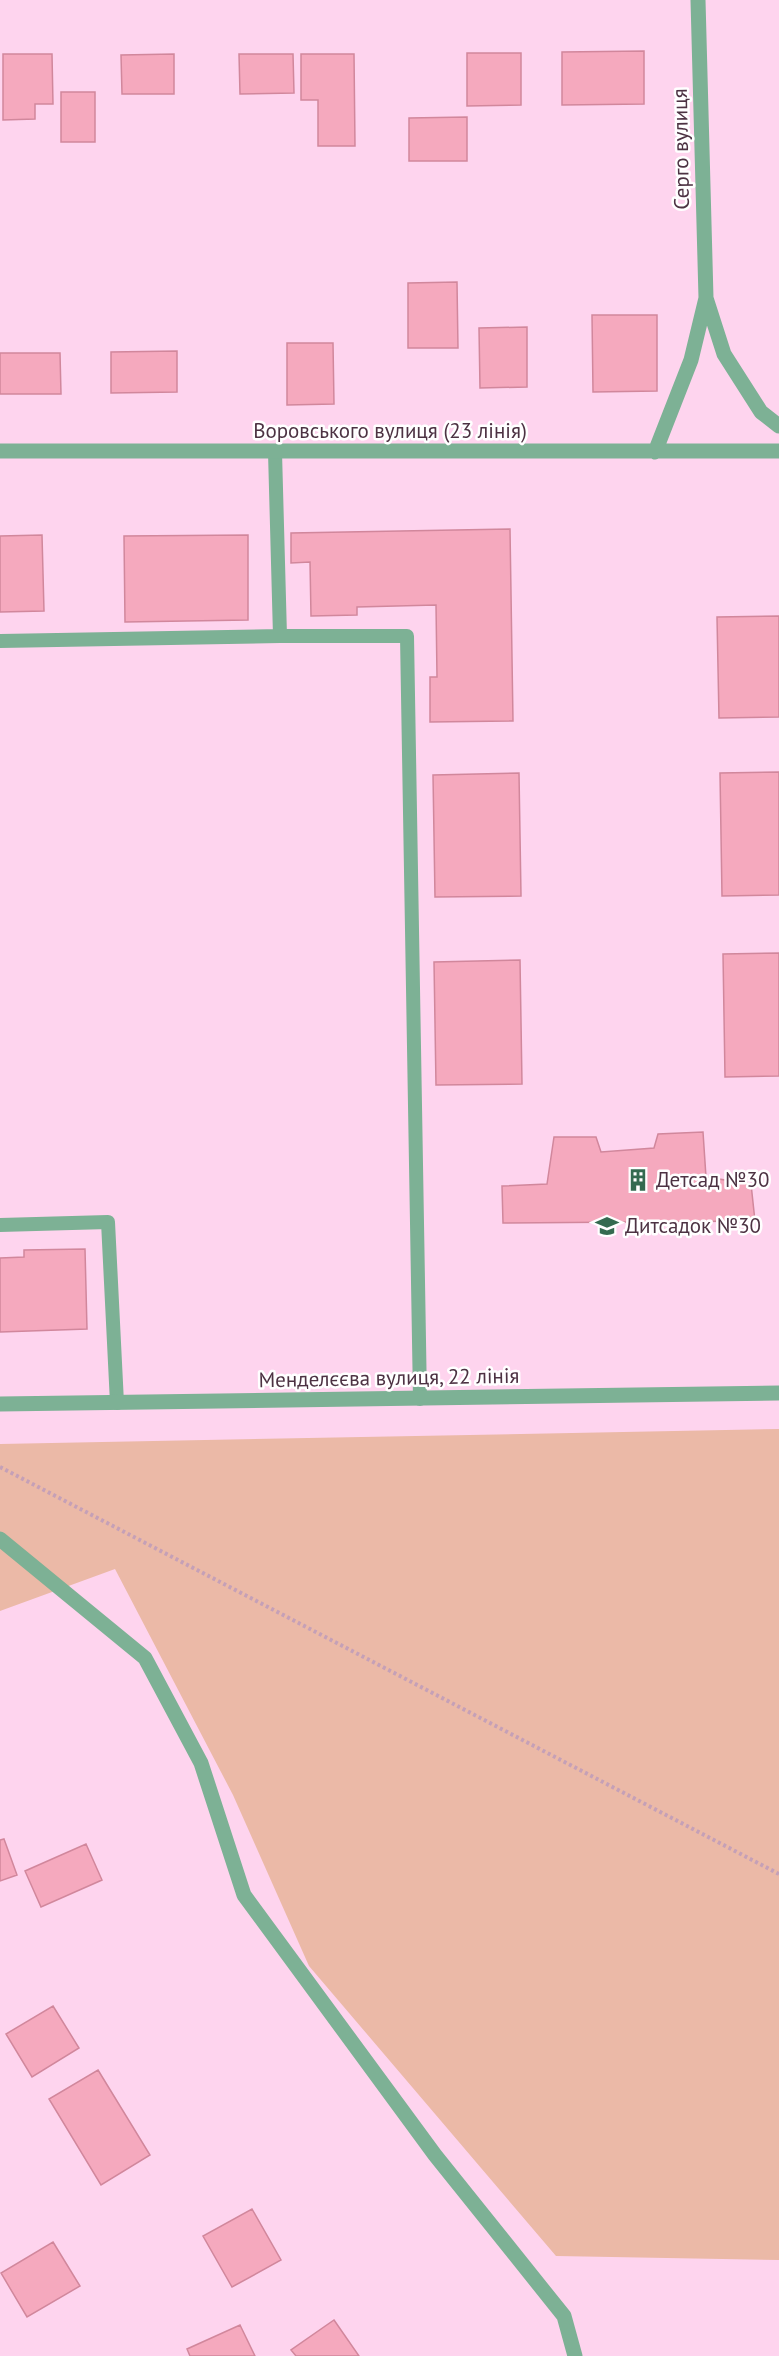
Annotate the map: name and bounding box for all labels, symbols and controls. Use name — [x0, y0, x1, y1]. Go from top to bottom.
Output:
street label: Серго вулиця — [666, 88, 695, 210]
street label: Воровського вулиця (23 лiнiя) — [253, 417, 527, 444]
place label: Детсад №30 — [656, 1166, 769, 1193]
building icon: Детсад №30 — [625, 1167, 651, 1193]
place label: Дитсадок №30 — [625, 1212, 761, 1239]
school or university icon: Дитсадок №30 — [594, 1213, 620, 1239]
street label: Менделєєва вулиця, 22 лінія — [258, 1362, 520, 1393]

